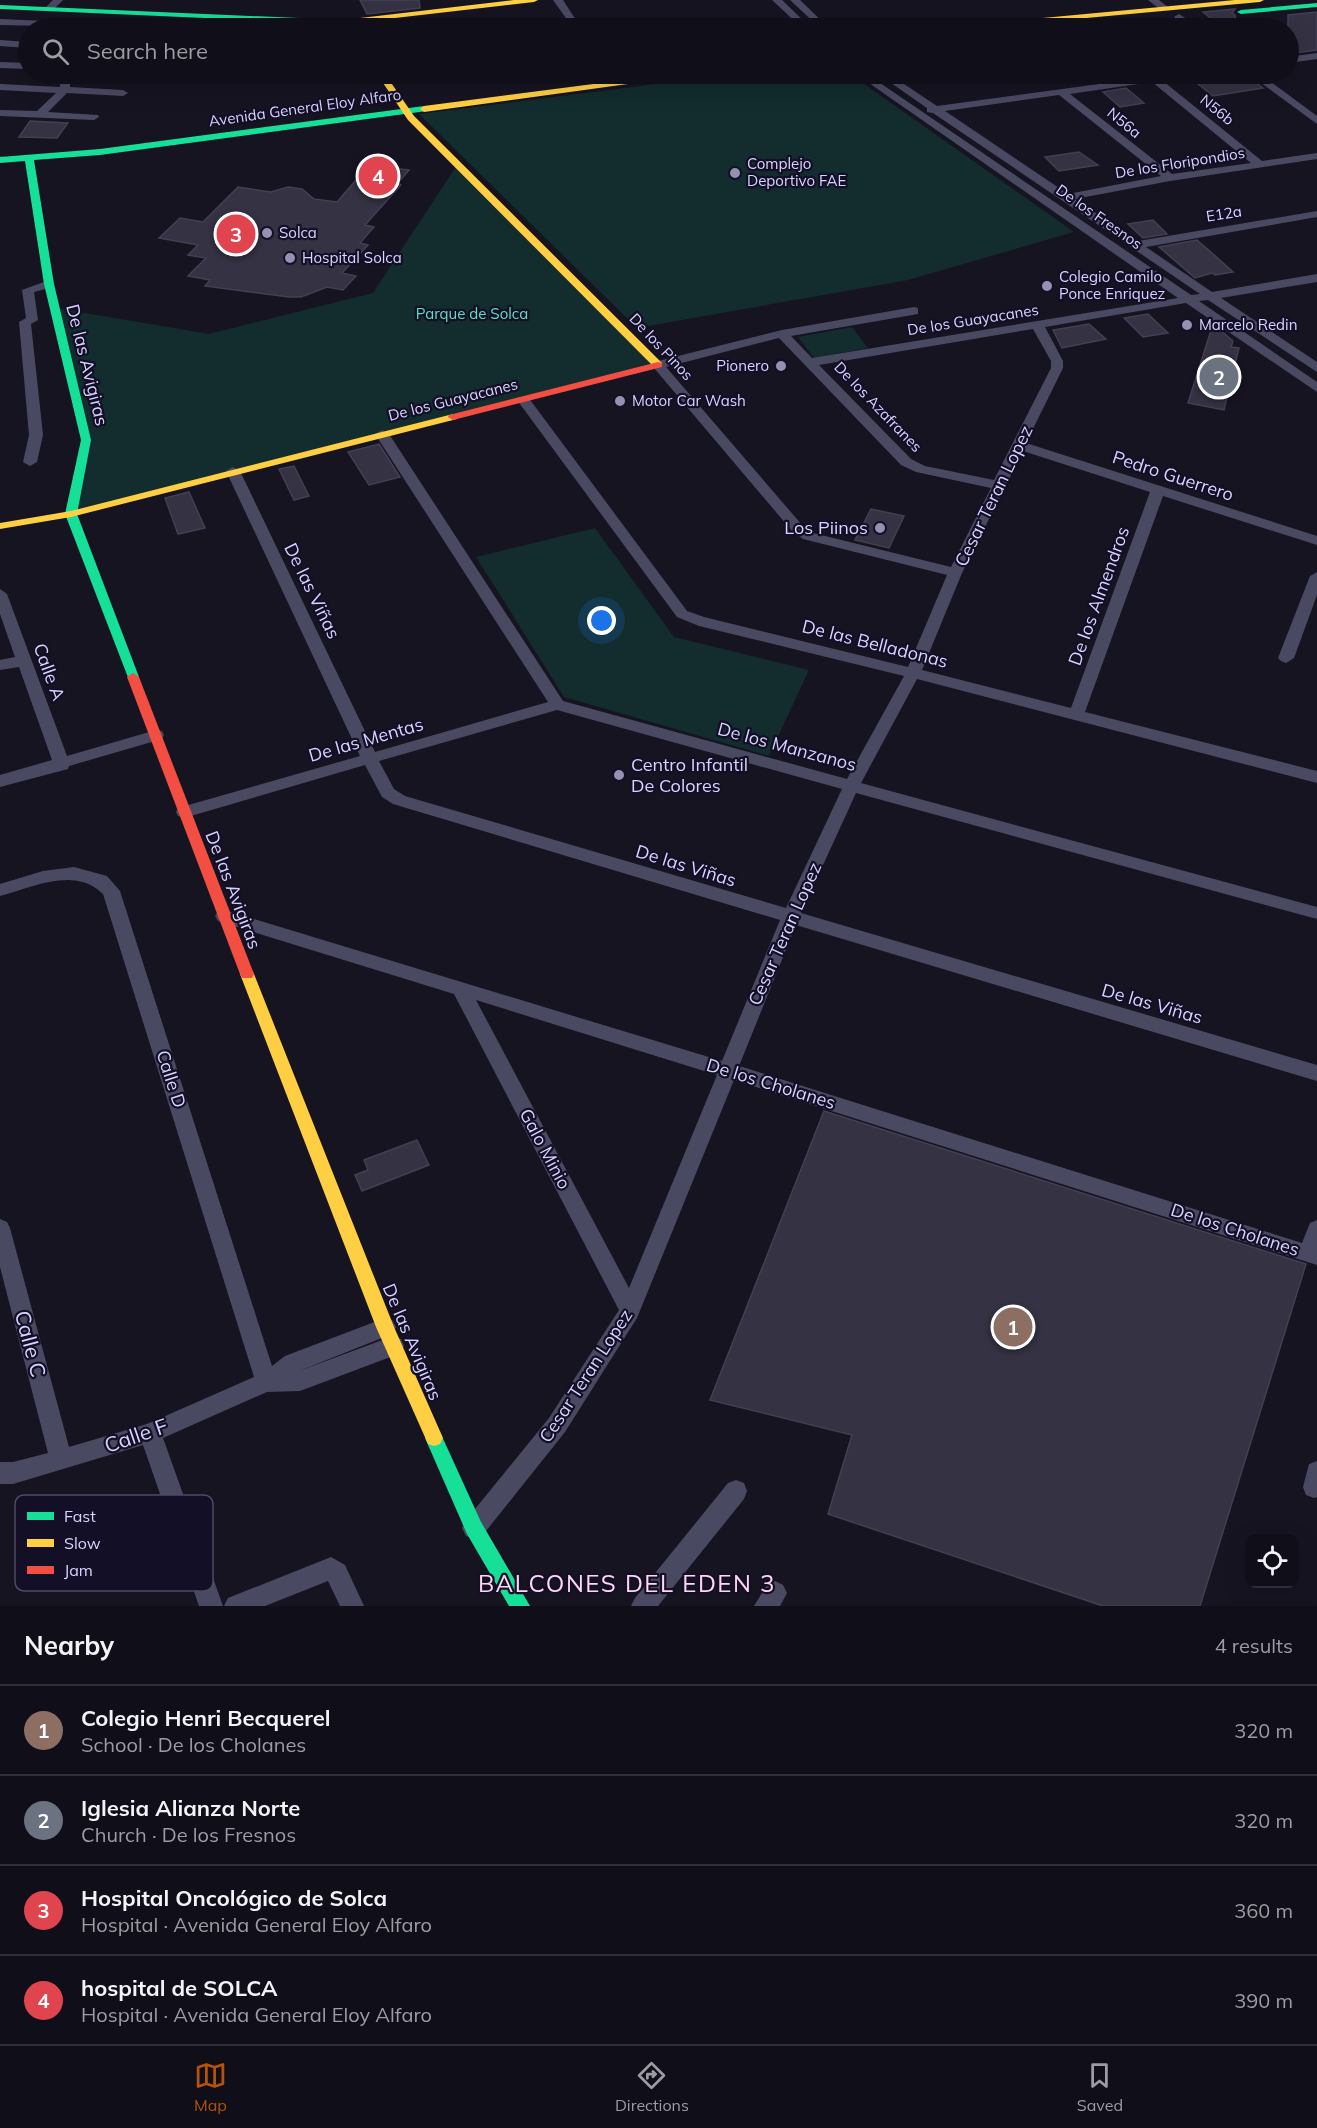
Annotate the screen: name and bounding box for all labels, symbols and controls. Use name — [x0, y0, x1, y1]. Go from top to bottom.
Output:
search box — [18, 18, 1299, 84]
icon: search — [39, 35, 72, 68]
text: Search here — [87, 37, 208, 65]
street label: Avenida General Eloy Alfaro — [208, 85, 402, 130]
street label: N56b — [1196, 90, 1238, 129]
street label: N56a — [1103, 103, 1145, 142]
street label: De los Floripondios — [1114, 143, 1246, 182]
pin: 4 — [358, 154, 398, 198]
place label: Complejo Deportivo FAE — [747, 154, 847, 190]
marker: Complejo Deportivo FAE — [728, 166, 742, 180]
street label: De los Fresnos — [1053, 180, 1146, 253]
street label: E12a — [1205, 201, 1243, 226]
pin: 3 — [216, 212, 256, 256]
place label: Solca — [279, 223, 317, 242]
marker: Solca — [260, 226, 274, 240]
place label: Hospital Solca — [302, 248, 402, 267]
marker: Hospital Solca — [283, 251, 297, 265]
place label: Colegio Camilo Ponce Enriquez — [1059, 267, 1166, 303]
marker: Colegio Camilo Ponce Enriquez — [1040, 279, 1054, 293]
street label: De los Guayacanes — [906, 300, 1040, 339]
street label: De las Avigiras — [61, 302, 114, 428]
park label: Parque de Solca — [416, 304, 528, 323]
street label: De los Pinos — [625, 309, 697, 384]
place label: Marcelo Redin — [1199, 315, 1297, 334]
marker: Marcelo Redin — [1180, 318, 1194, 332]
pin: 2 — [1200, 354, 1238, 400]
place label: Pionero — [716, 356, 769, 375]
street label: De los Azafranes — [830, 357, 926, 456]
marker: Pionero — [774, 359, 788, 373]
street label: De los Guayacanes — [386, 374, 520, 425]
place label: Motor Car Wash — [632, 391, 746, 410]
marker: Motor Car Wash — [613, 394, 627, 408]
street label: Cesar Teran Lopez — [949, 421, 1038, 570]
street label: Pedro Guerrero — [1110, 445, 1237, 506]
place label: Los Piinos — [784, 516, 868, 539]
marker: Los Piinos — [873, 521, 887, 535]
street label: De los Almendros — [1063, 523, 1134, 668]
street label: De las Viñas — [279, 539, 346, 643]
your location — [587, 606, 616, 635]
street label: De las Belladonas — [800, 614, 950, 673]
street label: Calle A — [29, 640, 70, 704]
street label: De las Mentas — [306, 712, 426, 767]
street label: De los Manzanos — [715, 717, 859, 776]
place label: Centro Infantil De Colores — [631, 753, 748, 797]
marker: Centro Infantil De Colores — [612, 768, 626, 782]
street label: De las Avigiras — [200, 828, 267, 952]
street label: De las Viñas — [633, 839, 739, 892]
street label: Cesar Teran Lopez — [743, 859, 826, 1009]
street label: De las Viñas — [1099, 978, 1205, 1029]
street label: Calle D — [151, 1047, 192, 1111]
street label: De los Cholanes — [704, 1053, 838, 1114]
street label: Galo Minio — [515, 1104, 576, 1193]
street label: De los Cholanes — [1168, 1198, 1302, 1261]
street label: De las Avigiras — [378, 1280, 447, 1404]
pin: 1 — [994, 1304, 1032, 1350]
street label: Cesar Teran Lopez — [534, 1305, 637, 1447]
street label: Calle C — [10, 1308, 52, 1380]
street label: Calle F — [101, 1412, 171, 1458]
legend — [15, 1495, 213, 1591]
text: Fast — [64, 1506, 96, 1526]
text: Slow — [64, 1533, 101, 1553]
map controls — [1245, 1534, 1299, 1588]
button: locate — [1245, 1534, 1299, 1588]
text: Jam — [64, 1560, 93, 1580]
district label: BALCONES DEL EDEN 3 — [478, 1568, 776, 1598]
text: Nearby — [24, 1629, 114, 1662]
text: 4 results — [1215, 1633, 1293, 1658]
text: Colegio Henri Becquerel — [81, 1704, 331, 1732]
text: 1 — [38, 1718, 50, 1743]
text: 320 m — [1234, 1718, 1293, 1743]
text: School · De los Cholanes — [81, 1732, 306, 1757]
text: Iglesia Alianza Norte — [81, 1794, 300, 1822]
text: 2 — [38, 1808, 50, 1833]
text: 320 m — [1234, 1808, 1293, 1833]
text: Church · De los Fresnos — [81, 1822, 296, 1847]
text: Hospital Oncológico de Solca — [81, 1884, 387, 1912]
text: 3 — [38, 1898, 50, 1923]
text: 360 m — [1234, 1898, 1293, 1923]
text: Hospital · Avenida General Eloy Alfaro — [81, 1912, 432, 1937]
text: hospital de SOLCA — [81, 1974, 277, 2002]
text: 4 — [38, 1988, 50, 2013]
text: 390 m — [1234, 1988, 1293, 2013]
text: Hospital · Avenida General Eloy Alfaro — [81, 2002, 432, 2027]
tab: Map — [194, 2059, 227, 2115]
tab: Directions — [615, 2059, 689, 2115]
tab: Saved — [1077, 2059, 1123, 2115]

